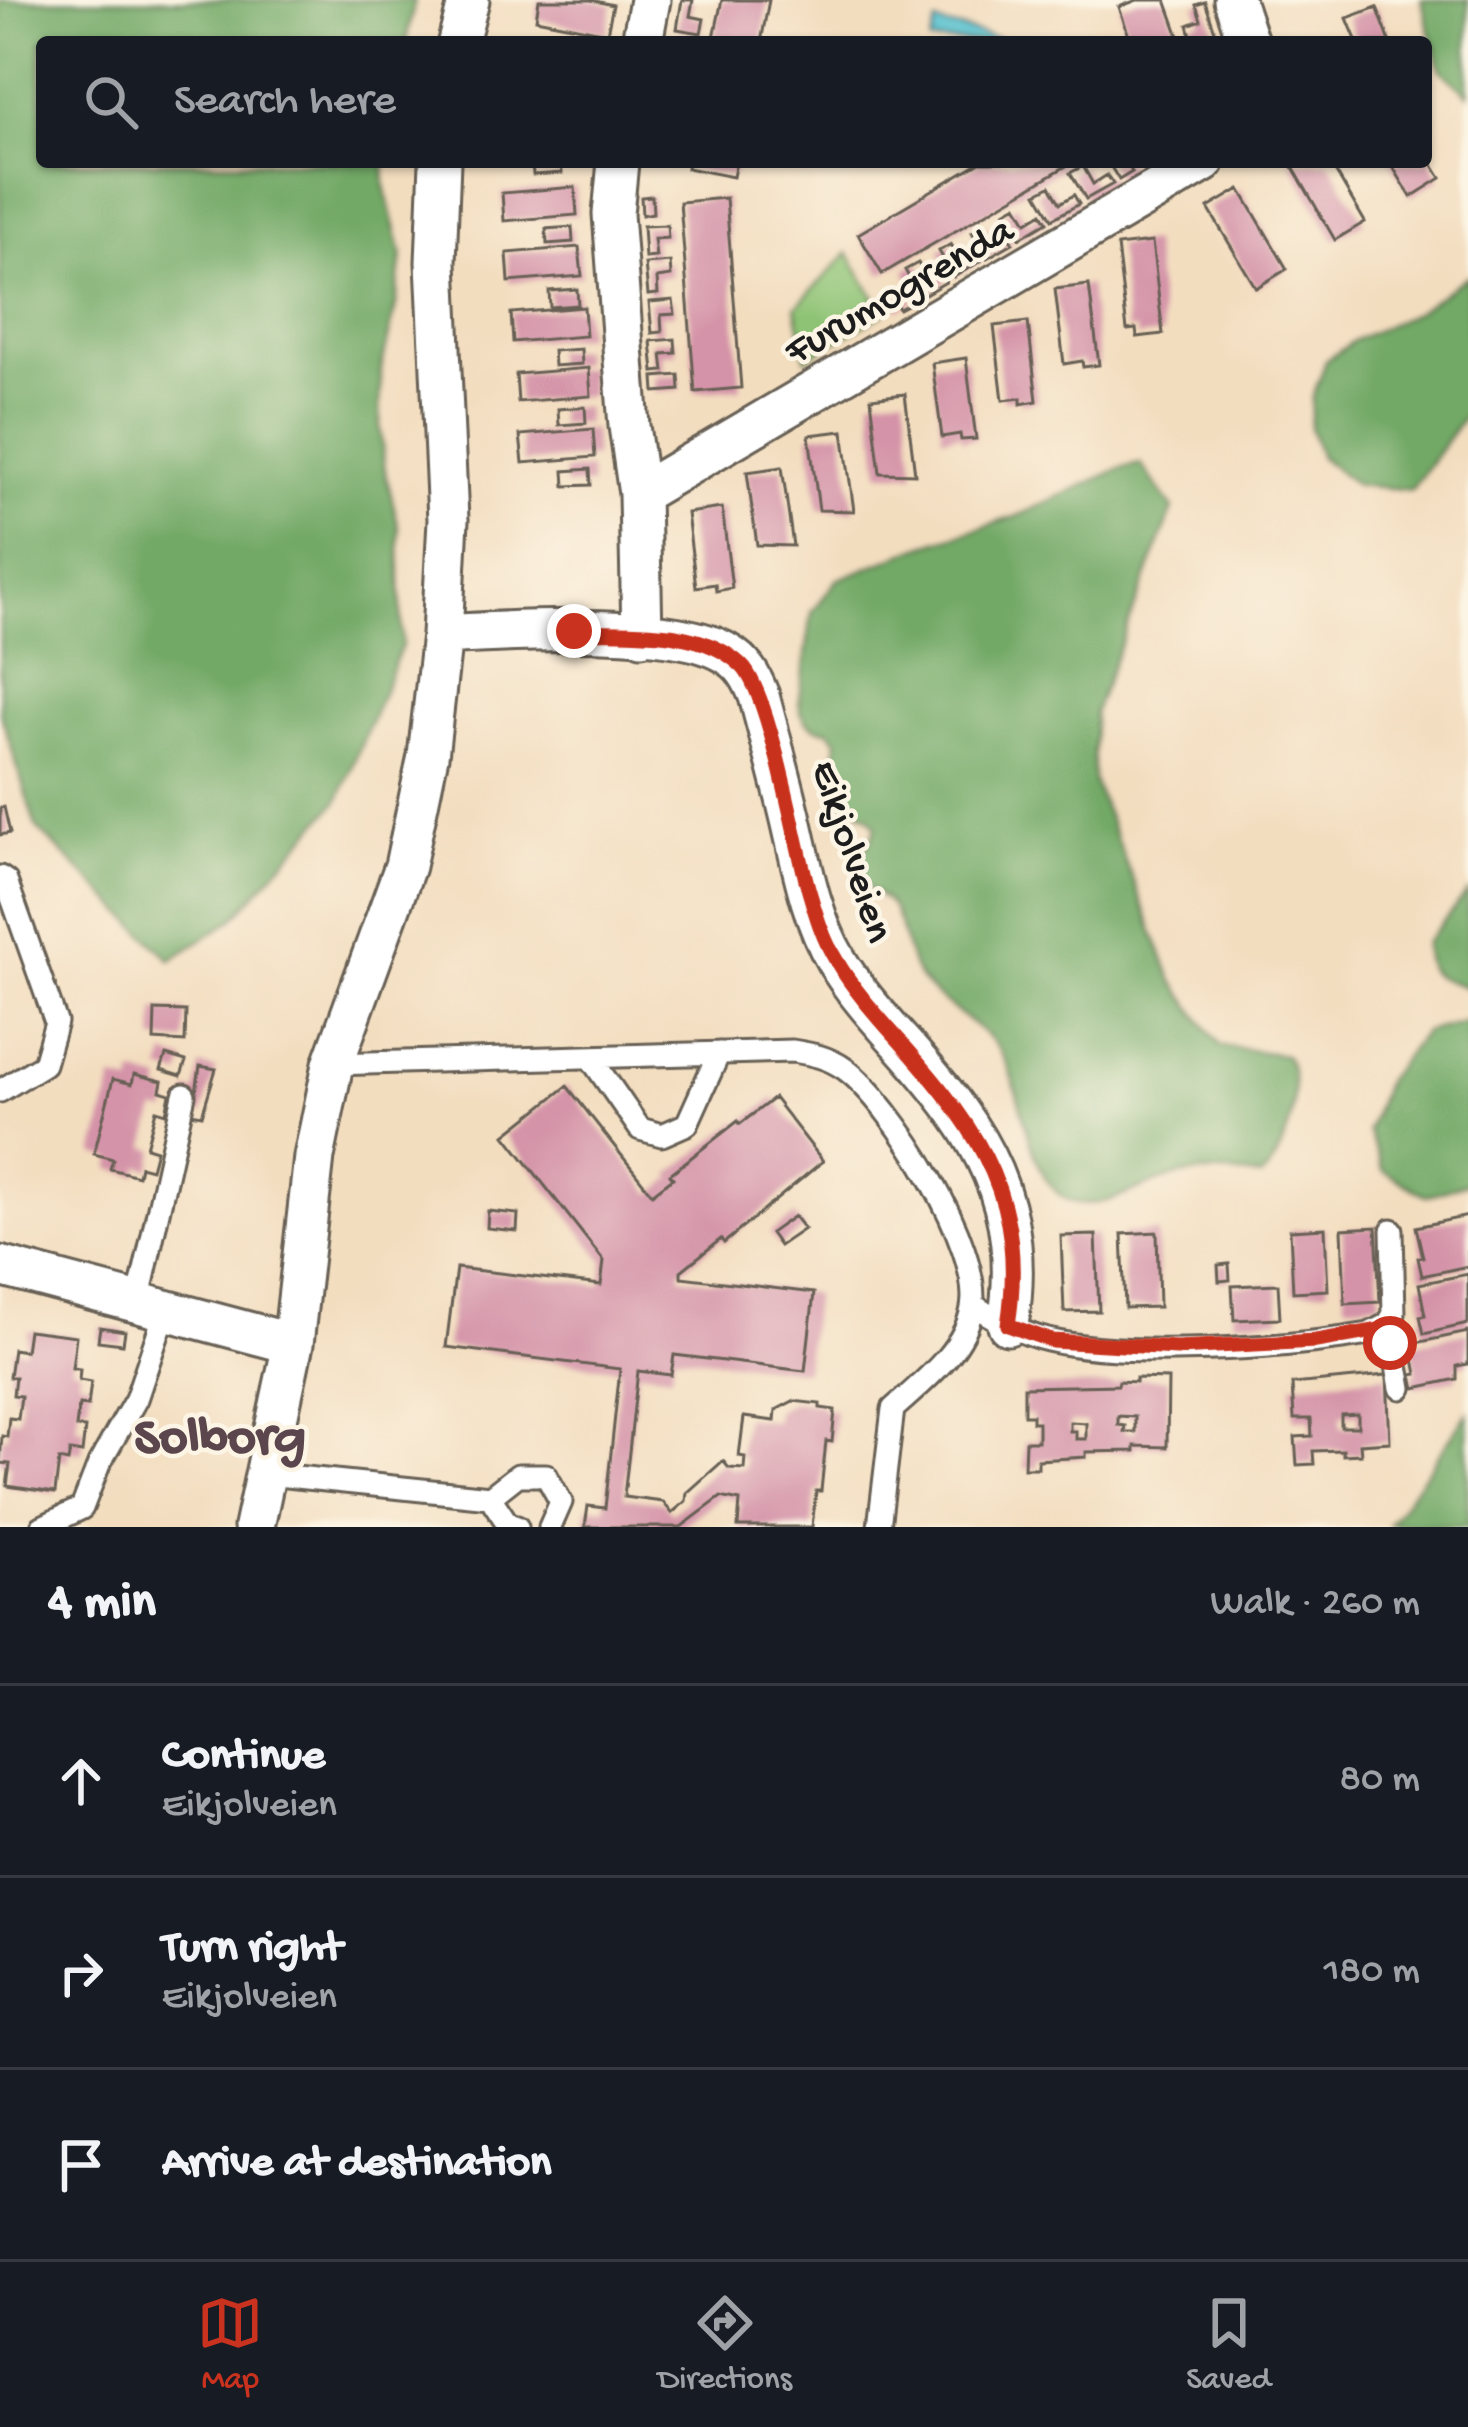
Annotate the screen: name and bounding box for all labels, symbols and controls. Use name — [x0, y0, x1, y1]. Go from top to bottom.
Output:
search box — [36, 36, 1432, 168]
icon: search — [78, 69, 144, 135]
text: Search here — [174, 76, 396, 129]
street label: Furumogrenda — [777, 208, 1025, 379]
route end — [547, 604, 601, 658]
street label: Eikjolveien — [796, 755, 901, 949]
route start — [1363, 1316, 1417, 1370]
district label: Solborg — [134, 1409, 306, 1473]
text: 4 min — [48, 1575, 156, 1635]
text: Walk · 260 m — [1211, 1582, 1420, 1628]
text: Continue — [162, 1731, 325, 1784]
icon: ahead — [48, 1748, 114, 1814]
text: 80 m — [1340, 1758, 1420, 1804]
text: Eikjolveien — [162, 1784, 337, 1830]
text: Turn right — [162, 1923, 342, 1976]
icon: right — [48, 1940, 114, 2006]
text: 180 m — [1324, 1950, 1420, 1996]
text: Eikjolveien — [162, 1976, 337, 2022]
icon: arrive — [48, 2132, 114, 2198]
text: Arrive at destination — [162, 2138, 551, 2191]
tab: Map — [197, 2290, 263, 2400]
tab: Directions — [658, 2290, 792, 2400]
tab: Saved — [1186, 2290, 1271, 2400]

